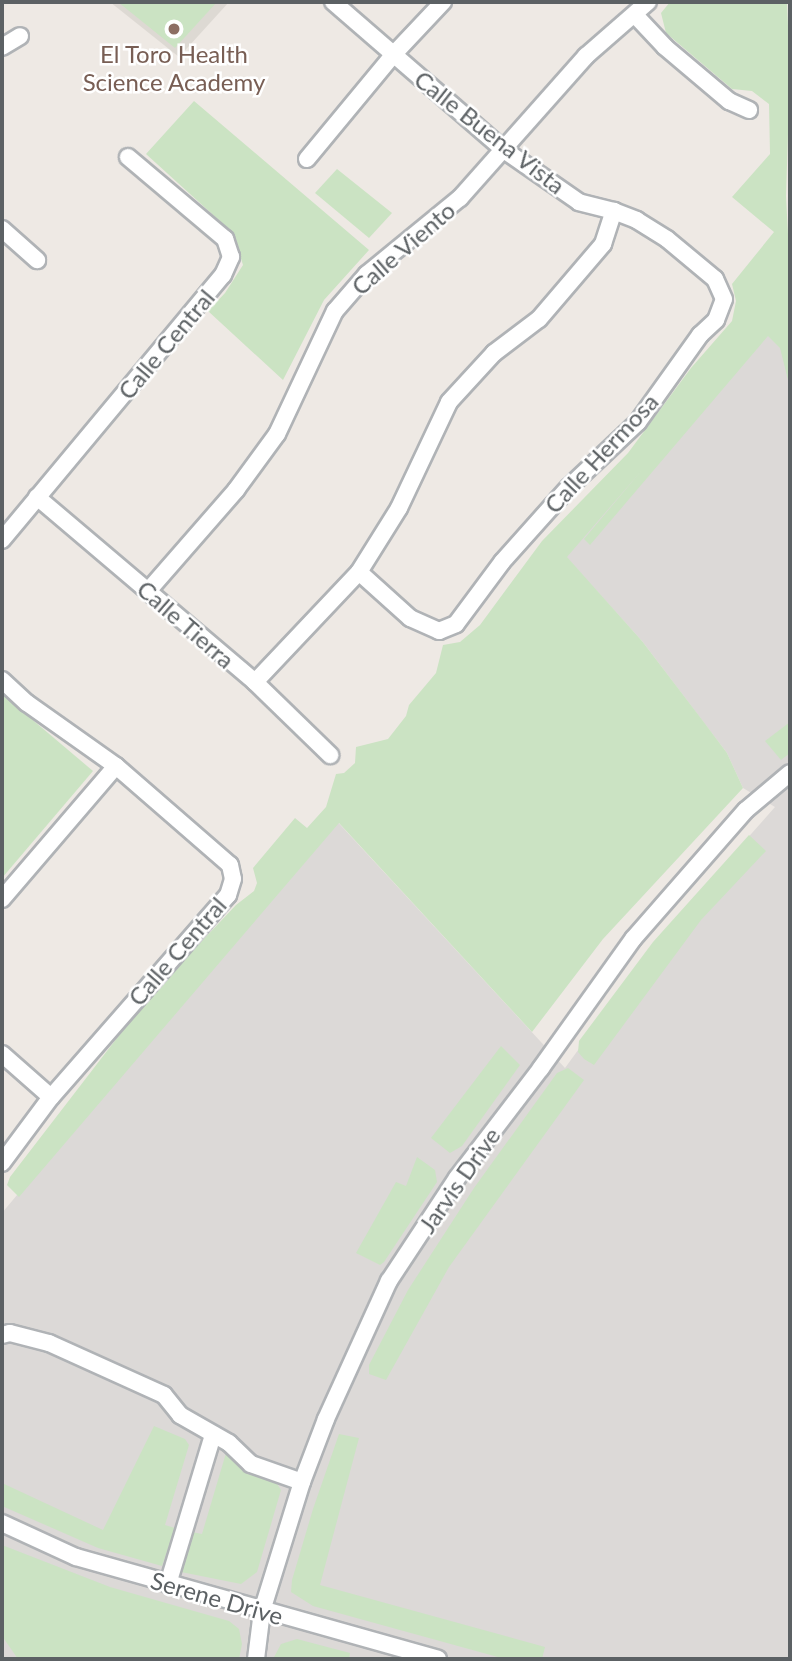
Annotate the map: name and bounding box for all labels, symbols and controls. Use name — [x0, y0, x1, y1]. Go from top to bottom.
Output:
marker: El Toro Health Science Academy — [166, 21, 182, 37]
place label: El Toro Health Science Academy — [82, 40, 266, 96]
street label: Calle Buena Vista — [409, 64, 571, 200]
street label: Calle Viento — [345, 195, 461, 301]
street label: Calle Central — [112, 283, 220, 405]
street label: Calle Hermosa — [538, 387, 664, 519]
street label: Calle Tierra — [131, 574, 241, 674]
street label: Calle Central — [122, 891, 232, 1011]
street label: Jarvis Drive — [412, 1122, 506, 1238]
street label: Serene Drive — [148, 1565, 286, 1631]

